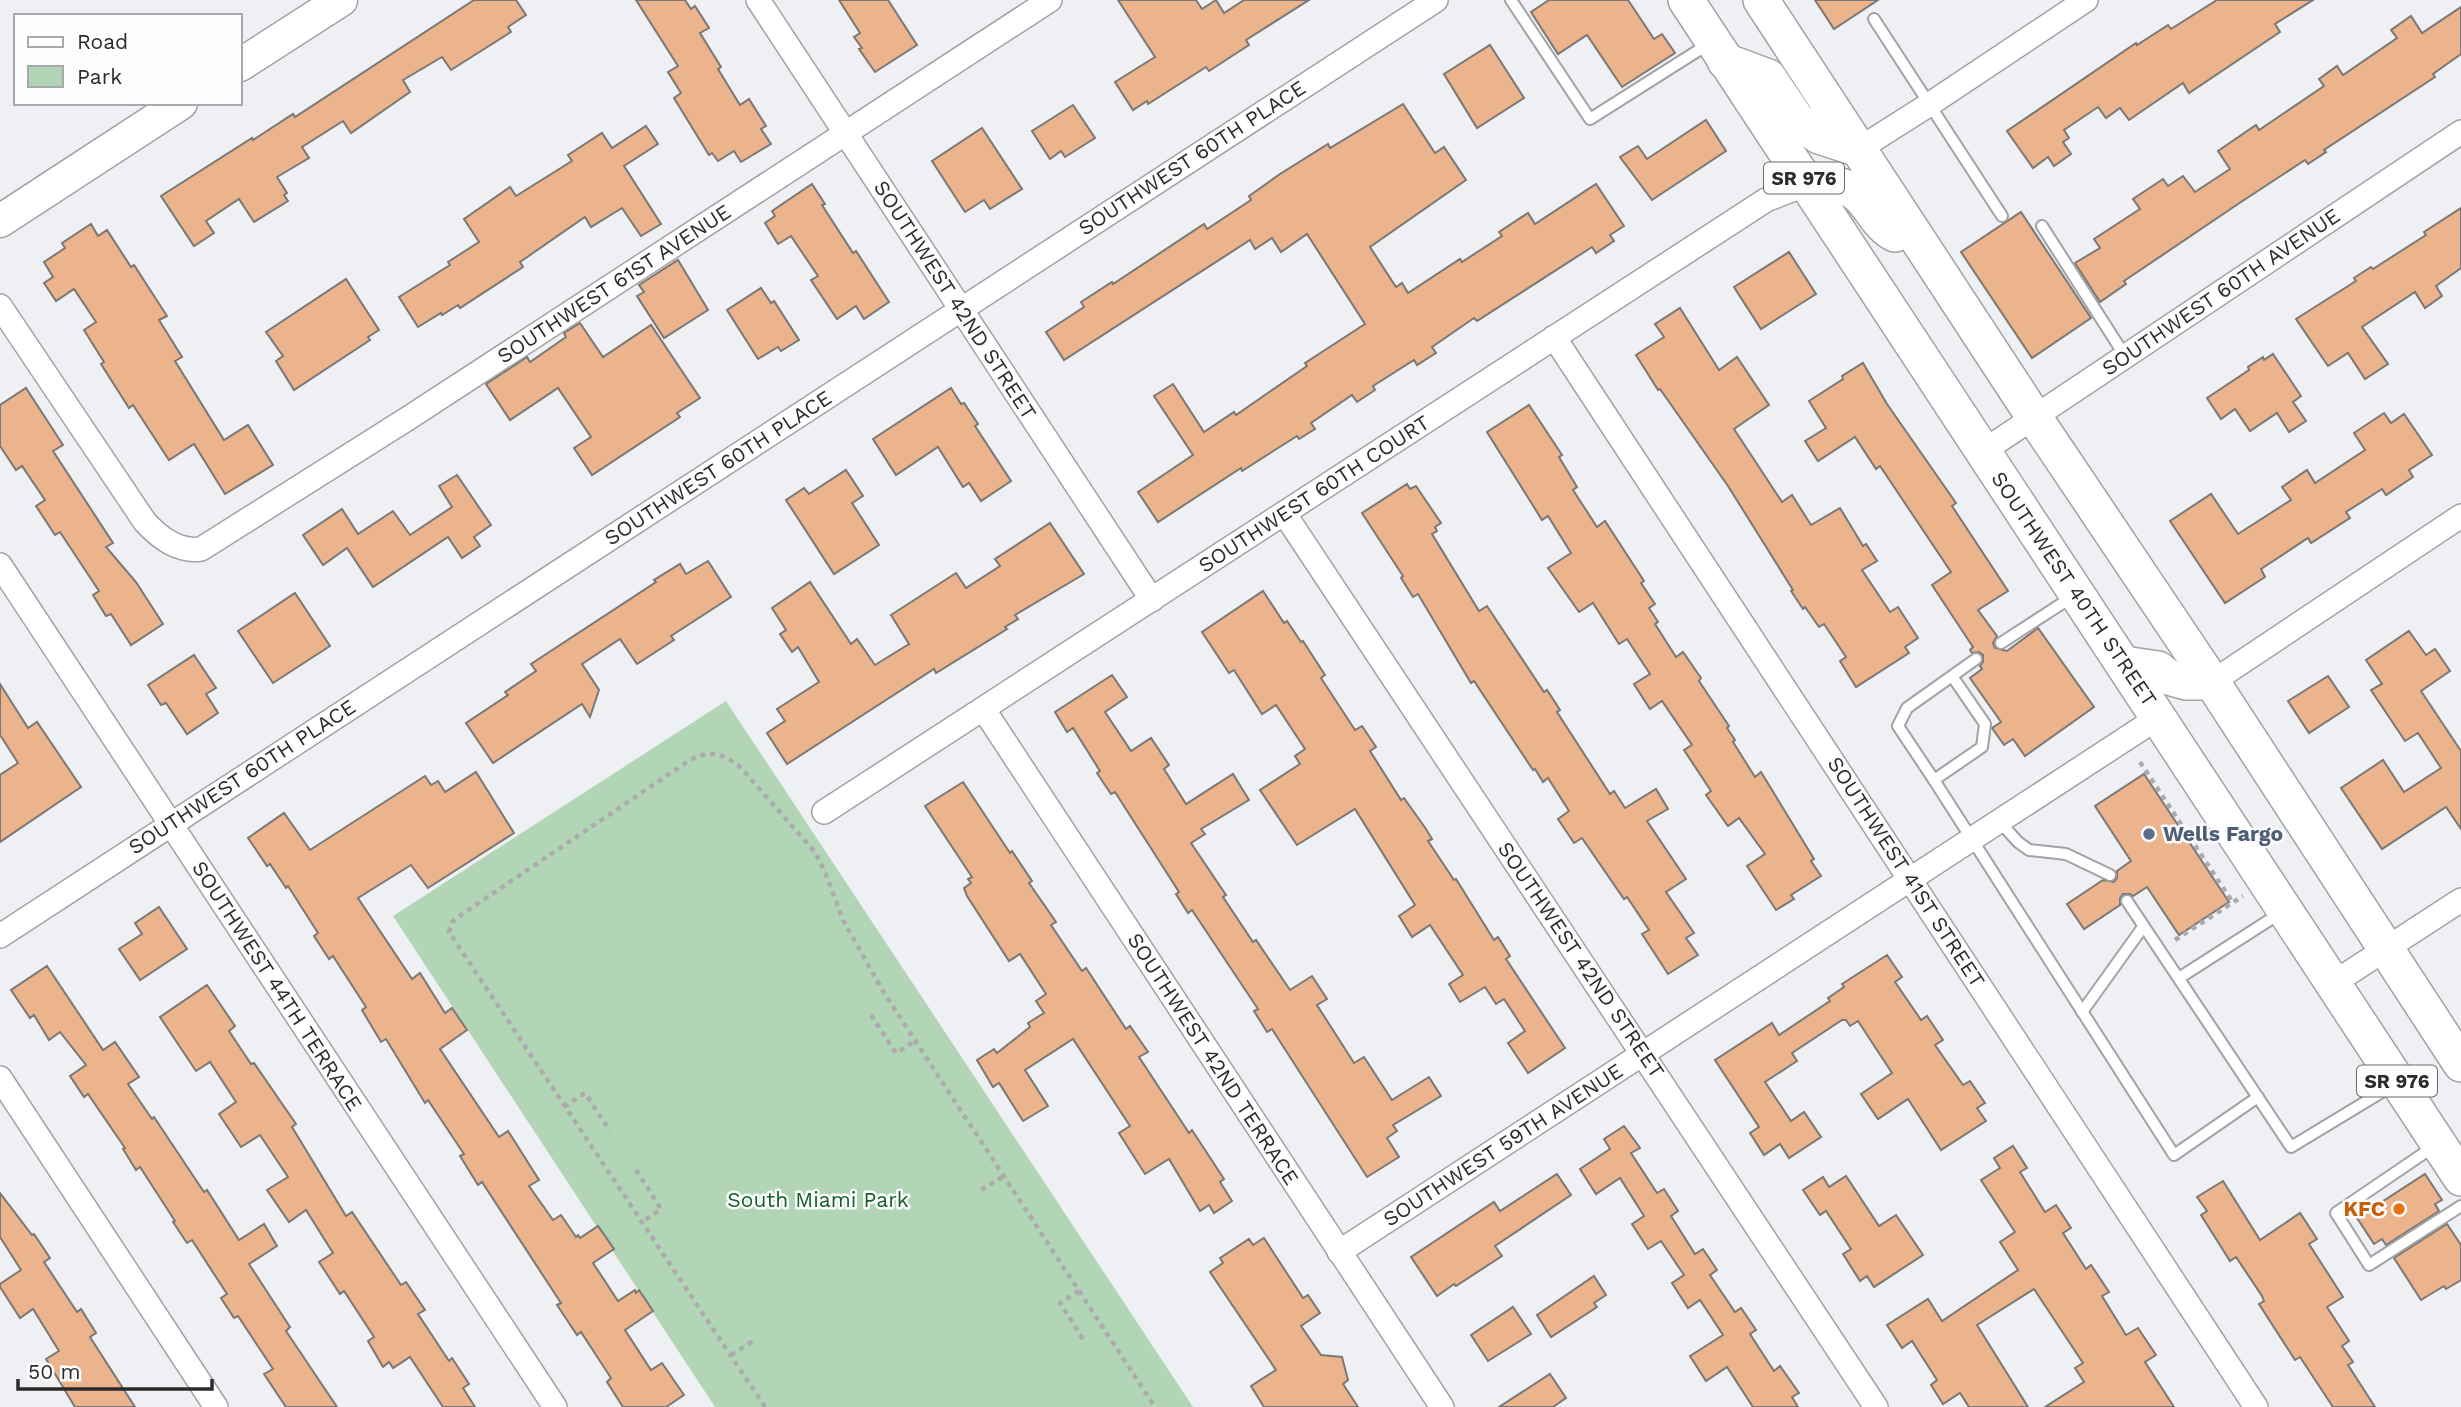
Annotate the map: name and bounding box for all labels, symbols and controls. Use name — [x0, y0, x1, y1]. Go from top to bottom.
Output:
legend — [14, 14, 242, 105]
text: Road — [77, 29, 128, 54]
text: Park — [77, 64, 122, 89]
street label: SOUTHWEST 60TH PLACE — [1074, 75, 1310, 240]
road number: SR 976 — [1764, 162, 1844, 194]
street label: SOUTHWEST 42ND STREET — [869, 176, 1042, 424]
street label: SOUTHWEST 61ST AVENUE — [492, 199, 735, 369]
street label: SOUTHWEST 60TH AVENUE — [2097, 203, 2344, 381]
street label: SOUTHWEST 60TH PLACE — [600, 385, 836, 550]
street label: SOUTHWEST 60TH COURT — [1194, 409, 1434, 578]
street label: SOUTHWEST 40TH STREET — [1986, 467, 2163, 711]
street label: SOUTHWEST 60TH PLACE — [124, 694, 360, 859]
street label: SOUTHWEST 41ST STREET — [1823, 752, 1990, 992]
place label: Wells Fargo — [2163, 821, 2283, 846]
marker: Wells Fargo — [2141, 826, 2157, 842]
street label: SOUTHWEST 42ND STREET — [1493, 837, 1670, 1083]
street label: SOUTHWEST 44TH TERRACE — [187, 856, 368, 1115]
street label: SOUTHWEST 42ND TERRACE — [1123, 928, 1304, 1189]
street label: SOUTHWEST 59TH AVENUE — [1378, 1058, 1627, 1231]
road number: SR 976 — [2357, 1065, 2437, 1096]
park label: South Miami Park — [727, 1187, 909, 1212]
place label: KFC — [2343, 1196, 2385, 1221]
marker: KFC — [2391, 1201, 2407, 1217]
scale bar — [18, 1348, 212, 1392]
text: 50 m — [28, 1359, 80, 1384]

